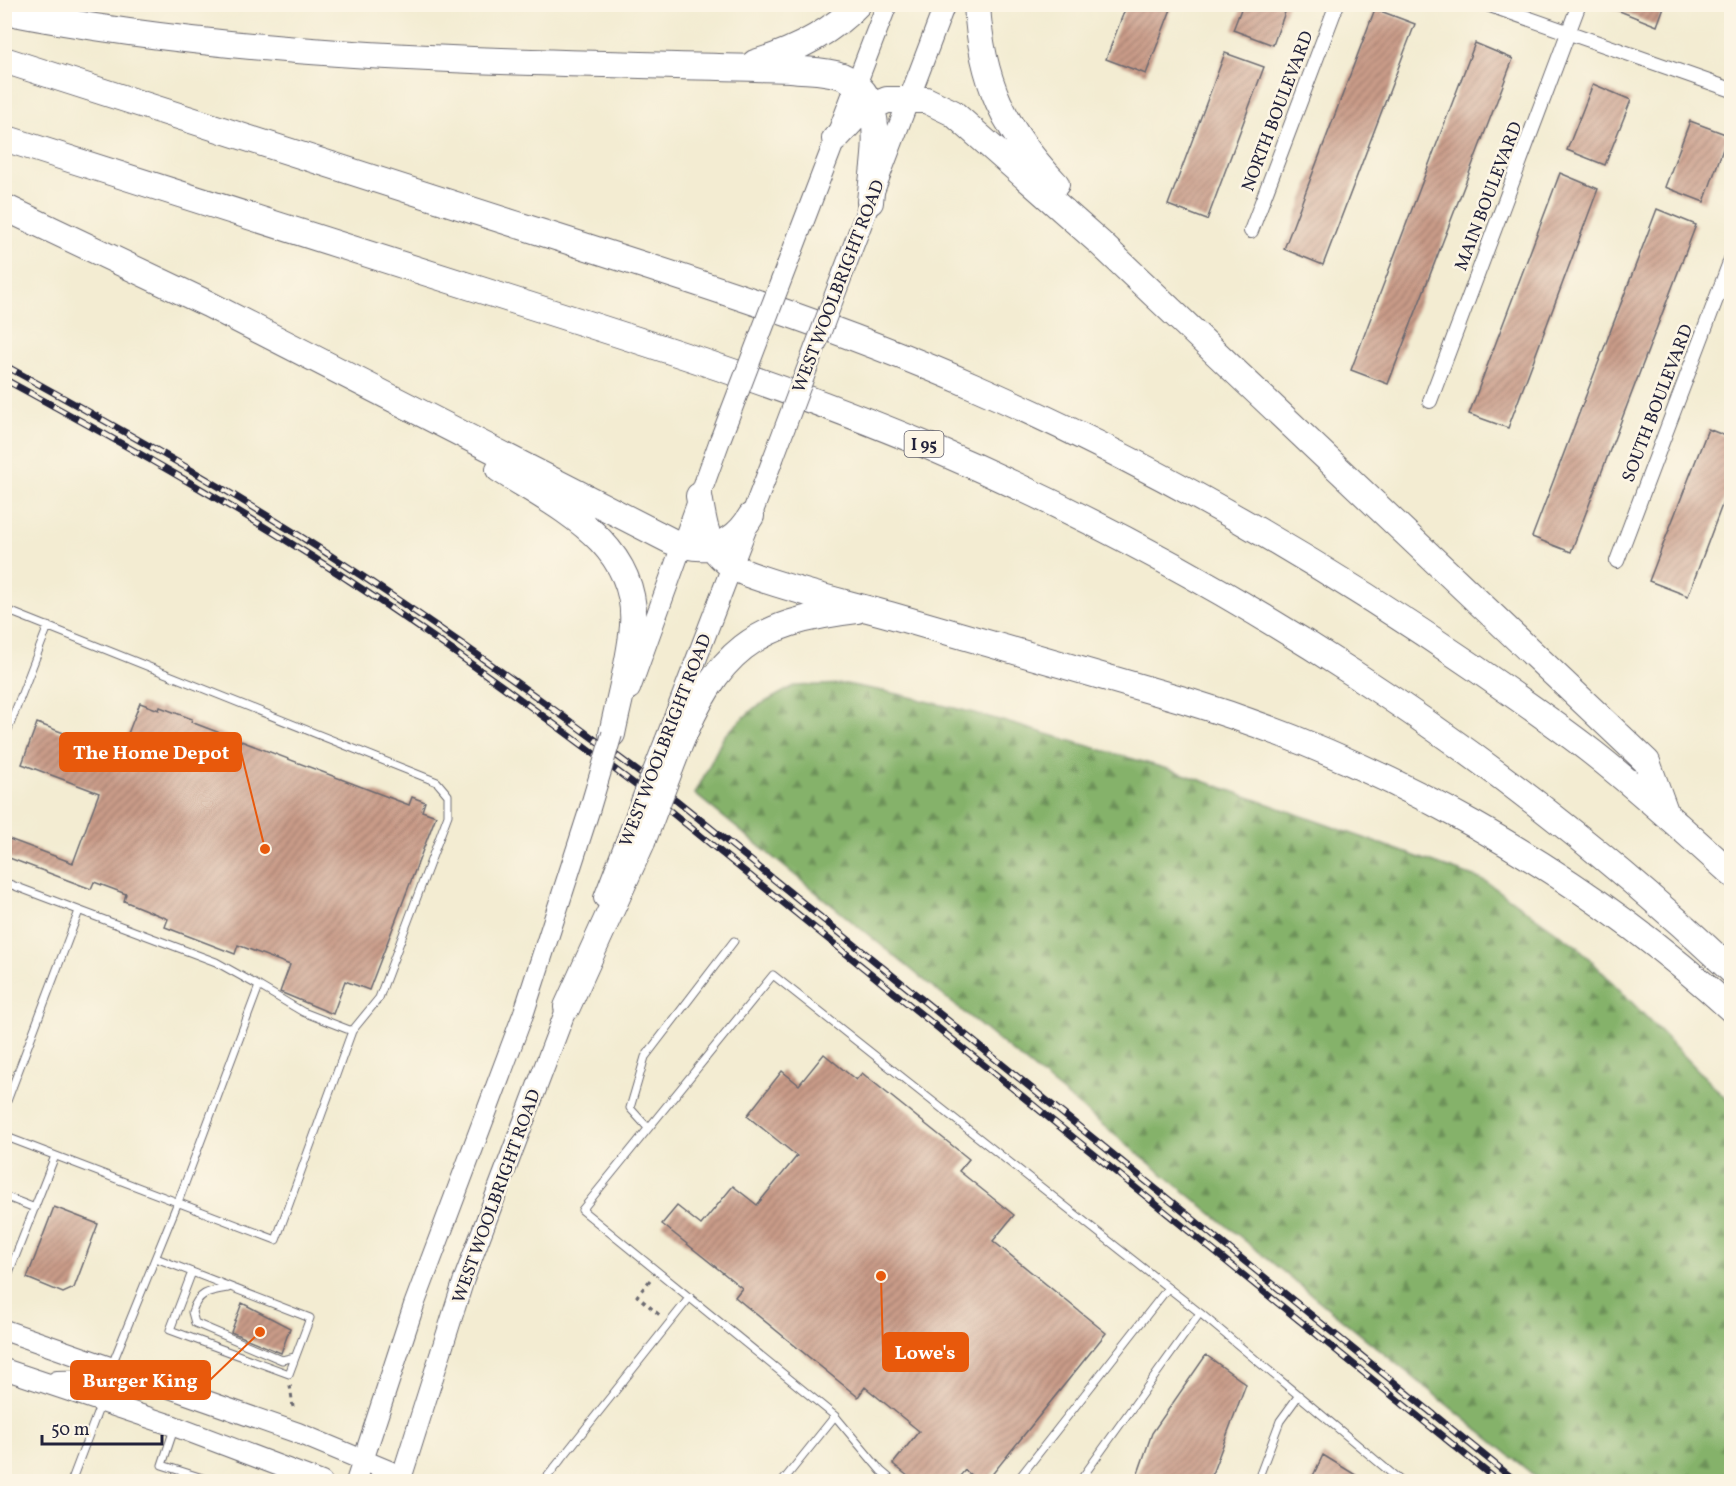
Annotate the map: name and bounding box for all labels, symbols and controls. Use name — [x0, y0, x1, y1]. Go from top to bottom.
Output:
street label: NORTH BOULEVARD — [1236, 28, 1321, 195]
street label: MAIN BOULEVARD — [1449, 118, 1529, 275]
street label: WEST WOOLBRIGHT ROAD — [787, 177, 892, 397]
street label: SOUTH BOULEVARD — [1617, 321, 1700, 486]
road number: I 95 — [904, 431, 944, 457]
street label: WEST WOOLBRIGHT ROAD — [614, 631, 719, 851]
callout: The Home Depot — [60, 733, 241, 771]
text: The Home Depot — [73, 740, 230, 768]
street label: WEST WOOLBRIGHT ROAD — [447, 1086, 548, 1307]
callout: Lowe's — [883, 1333, 968, 1371]
text: Lowe's — [895, 1340, 955, 1368]
callout: Burger King — [71, 1361, 210, 1399]
text: Burger King — [82, 1368, 198, 1396]
scale bar — [42, 1408, 162, 1446]
text: 50 m — [51, 1418, 90, 1443]

